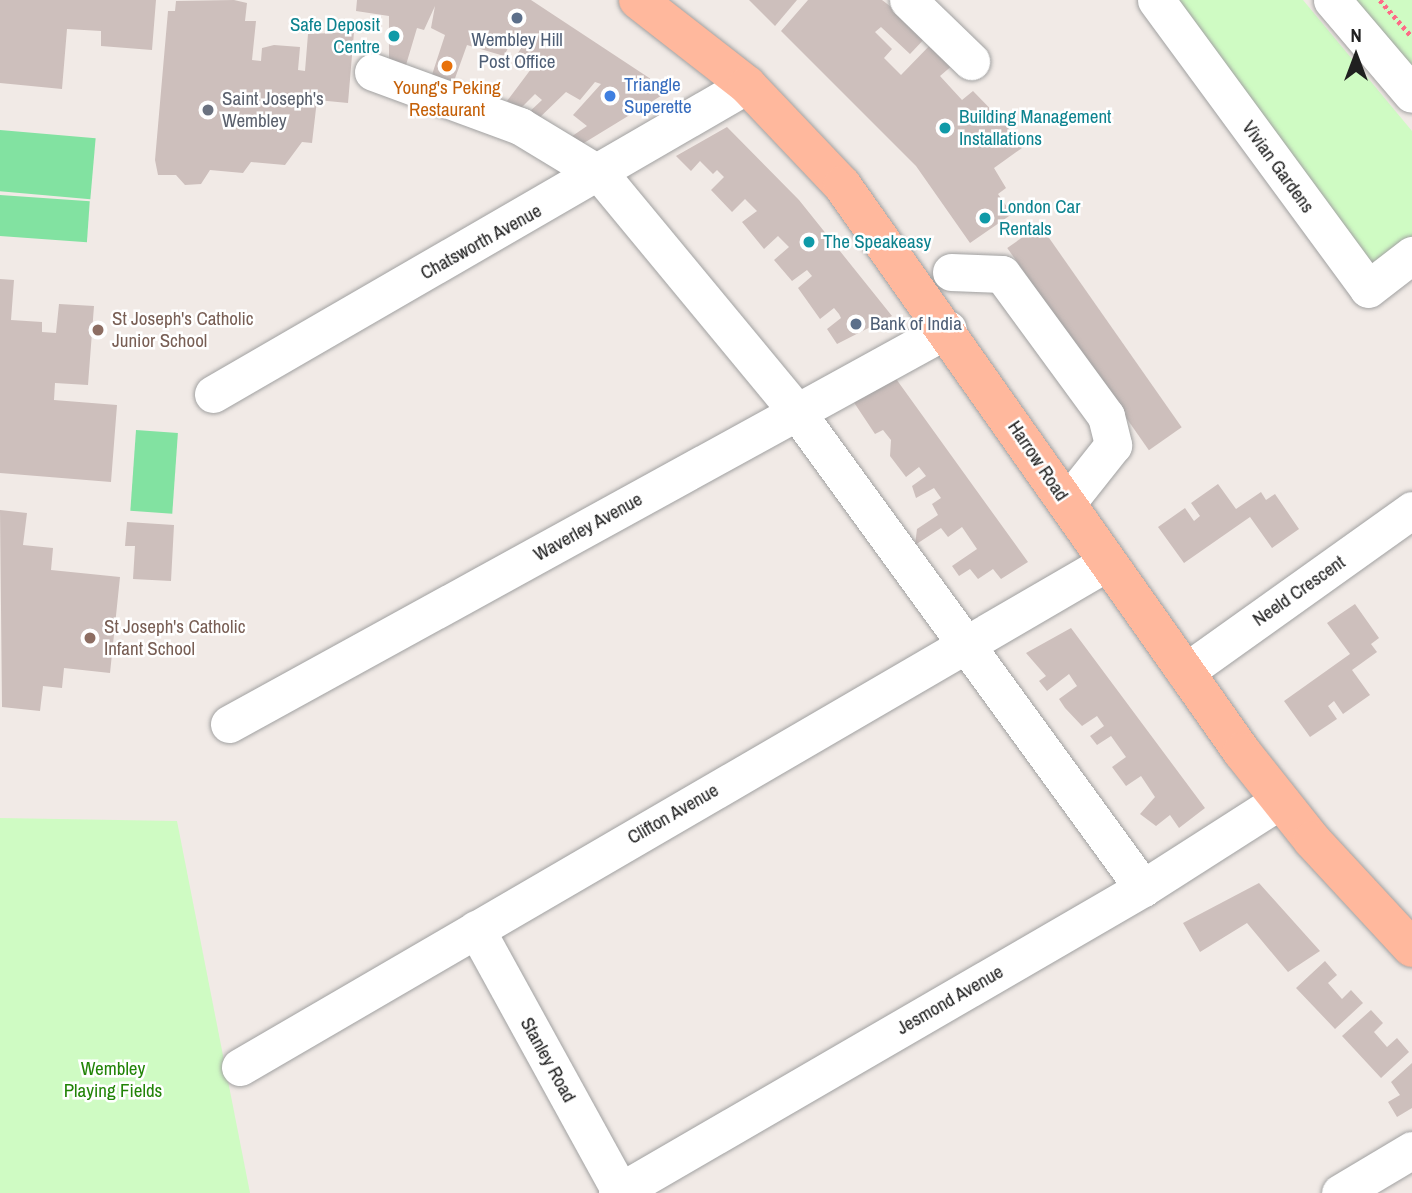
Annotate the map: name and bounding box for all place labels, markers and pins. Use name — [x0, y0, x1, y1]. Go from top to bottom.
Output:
marker: Wembley Hill Post Office — [509, 10, 525, 26]
place label: Safe Deposit Centre — [290, 14, 380, 58]
marker: Safe Deposit Centre — [386, 28, 402, 44]
place label: Wembley Hill Post Office — [471, 29, 563, 73]
marker: Young's Peking Restaurant — [439, 58, 455, 74]
place label: Triangle Superette — [624, 74, 692, 118]
place label: Young's Peking Restaurant — [393, 77, 501, 121]
place label: Saint Joseph's Wembley — [222, 88, 324, 132]
marker: Triangle Superette — [602, 88, 618, 104]
marker: Saint Joseph's Wembley — [200, 102, 216, 118]
place label: Building Management Installations — [959, 106, 1111, 150]
marker: Building Management Installations — [937, 120, 953, 136]
place label: London Car Rentals — [999, 196, 1080, 240]
marker: London Car Rentals — [977, 210, 993, 226]
place label: The Speakeasy — [823, 231, 931, 253]
marker: The Speakeasy — [801, 234, 817, 250]
place label: St Joseph's Catholic Junior School — [112, 308, 254, 352]
place label: Bank of India — [870, 313, 962, 335]
marker: Bank of India — [848, 316, 864, 332]
marker: St Joseph's Catholic Junior School — [90, 322, 106, 338]
place label: St Joseph's Catholic Infant School — [104, 616, 246, 660]
marker: St Joseph's Catholic Infant School — [82, 630, 98, 646]

